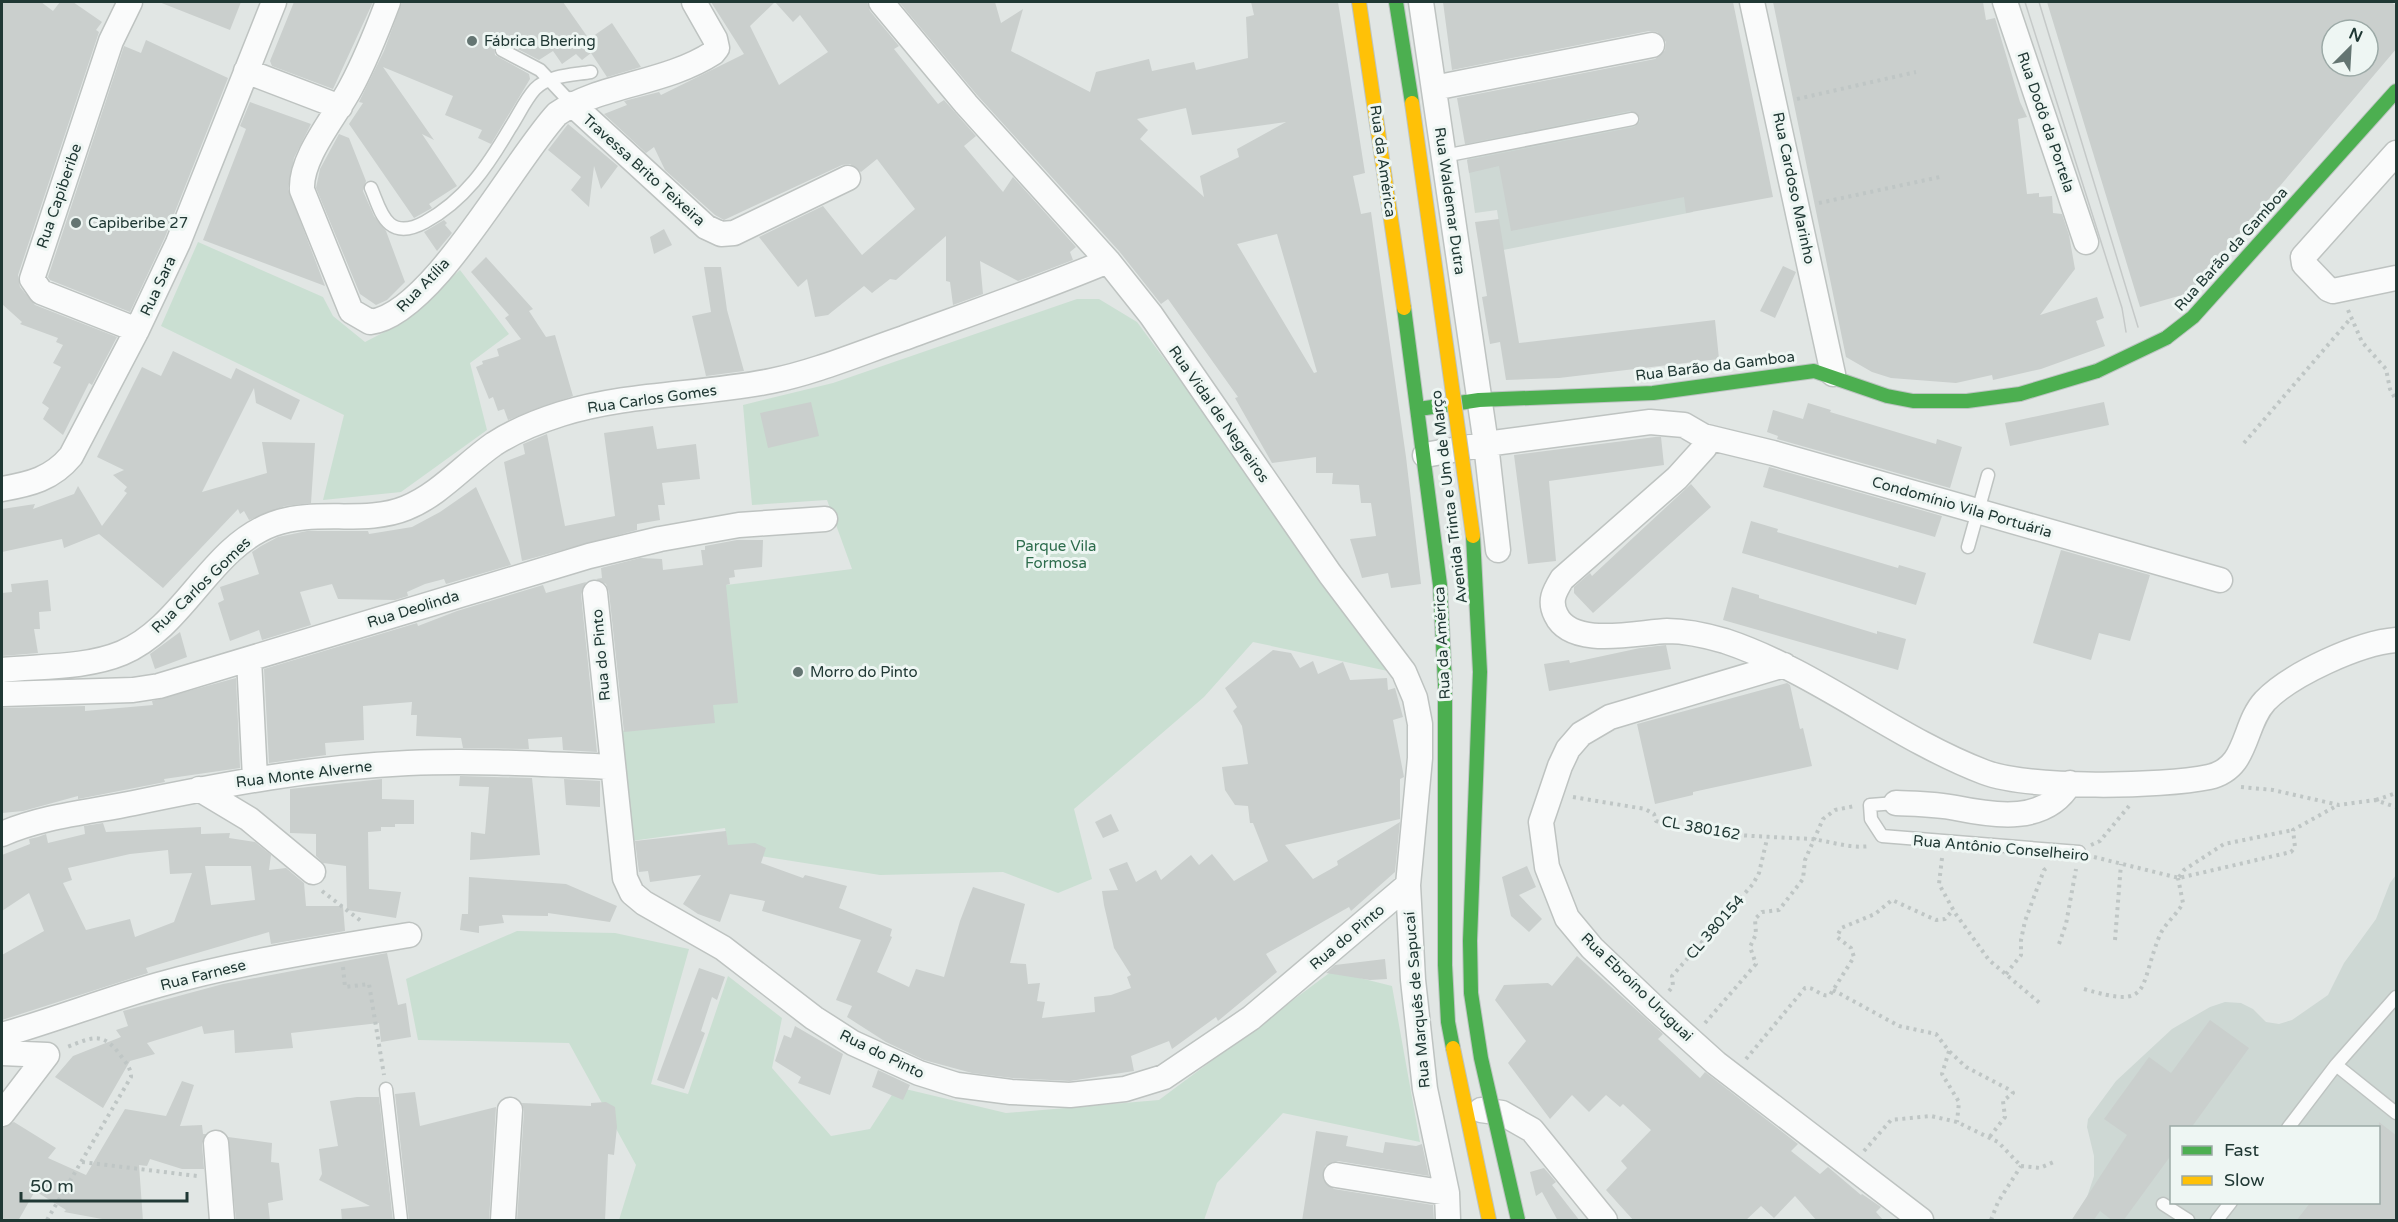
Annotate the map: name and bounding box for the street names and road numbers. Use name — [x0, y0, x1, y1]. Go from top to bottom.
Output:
street label: Rua Dodô da Portela — [2013, 49, 2079, 195]
street label: Rua da América — [1366, 104, 1400, 218]
street label: Travessa Brito Teixeira — [579, 110, 709, 230]
street label: Rua Cardoso Marinho — [1769, 110, 1819, 266]
street label: Rua Waldemar Dutra — [1431, 126, 1469, 276]
street label: Rua Capiberibe — [33, 141, 85, 251]
street label: Rua Barão da Gamboa — [2171, 183, 2291, 315]
street label: Rua Sara — [136, 253, 180, 319]
street label: Rua Atília — [393, 254, 453, 316]
street label: Rua Vidal de Negreiros — [1165, 342, 1273, 486]
street label: Rua Barão da Gamboa — [1634, 347, 1796, 385]
street label: Rua Carlos Gomes — [586, 381, 718, 417]
street label: Avenida Trinta e Um de Março — [1427, 389, 1471, 605]
street label: Condomínio Vila Portuária — [1870, 473, 2054, 541]
street label: Rua Carlos Gomes — [148, 533, 254, 637]
street label: Rua Deolinda — [365, 586, 461, 632]
street label: Rua da América — [1430, 586, 1454, 700]
street label: Rua do Pinto — [588, 608, 614, 702]
street label: Rua Monte Alverne — [235, 757, 373, 791]
street label: CL 380162 — [1660, 812, 1742, 844]
street label: Rua Antônio Conselheiro — [1912, 831, 2090, 865]
street label: CL 380154 — [1682, 891, 1748, 963]
street label: Rua do Pinto — [1306, 901, 1388, 973]
street label: Rua Marquês de Sapucaí — [1400, 911, 1434, 1089]
street label: Rua Ebroíno Uruguai — [1577, 929, 1697, 1045]
street label: Rua Farnese — [158, 956, 248, 994]
street label: Rua do Pinto — [837, 1026, 927, 1082]

